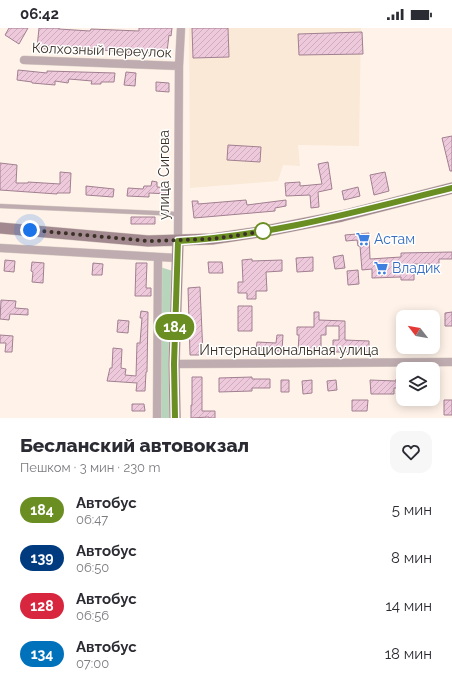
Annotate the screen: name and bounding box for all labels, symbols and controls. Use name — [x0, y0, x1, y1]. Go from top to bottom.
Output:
text: 06:42 — [20, 5, 59, 23]
street label: Колхозный переулок — [32, 40, 172, 60]
street label: улица Сигова — [156, 130, 172, 220]
your location — [20, 220, 40, 240]
unlabelled marker — [254, 222, 272, 240]
supermarket icon: Астам — [355, 231, 371, 247]
place label: Астам — [374, 231, 415, 247]
supermarket icon: Владик — [373, 260, 389, 276]
place label: Владик — [392, 260, 441, 276]
north arrow — [396, 310, 440, 354]
map controls — [396, 310, 440, 406]
line badge: 184 — [152, 314, 198, 340]
text: 184 — [163, 319, 187, 335]
street label: Интернациональная улица — [199, 342, 379, 358]
button: layers — [396, 362, 440, 406]
button: heart — [390, 431, 432, 473]
text: Бесланский автовокзал — [20, 434, 249, 456]
text: Пешком · 3 мин · 230 m — [20, 460, 160, 475]
text: Автобус — [76, 494, 137, 512]
text: 5 мин — [392, 501, 432, 519]
text: 184 — [30, 502, 54, 518]
text: 06:47 — [76, 512, 108, 527]
text: Автобус — [76, 542, 137, 560]
text: 8 мин — [391, 549, 432, 567]
text: 139 — [31, 550, 53, 566]
text: 06:50 — [76, 560, 109, 575]
text: Автобус — [76, 590, 137, 608]
text: 14 мин — [385, 597, 432, 615]
text: 128 — [30, 598, 54, 614]
text: 06:56 — [76, 608, 109, 623]
text: Автобус — [76, 638, 137, 656]
text: 18 мин — [385, 645, 432, 663]
text: 134 — [31, 646, 53, 662]
text: 07:00 — [76, 656, 109, 671]

